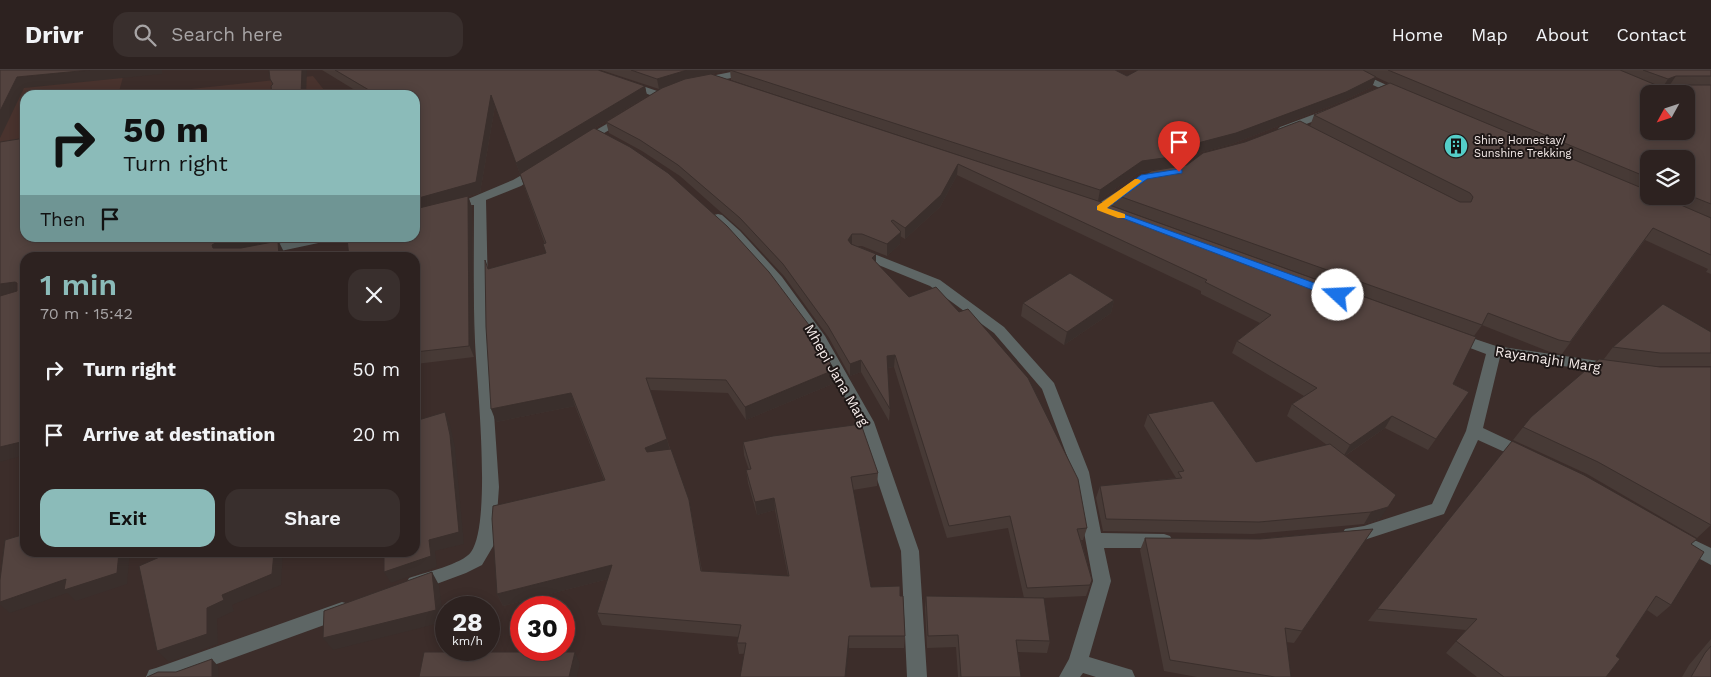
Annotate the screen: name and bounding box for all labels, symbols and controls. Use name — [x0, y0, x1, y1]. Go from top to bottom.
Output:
search box — [113, 12, 463, 57]
text: Drivr — [25, 21, 83, 49]
icon: search — [131, 21, 159, 49]
text: Search here — [171, 23, 283, 46]
text: Home — [1392, 24, 1443, 45]
text: Map — [1471, 24, 1508, 45]
text: About — [1536, 24, 1588, 45]
text: Contact — [1616, 24, 1686, 45]
north arrow — [1640, 85, 1695, 140]
map controls — [1640, 85, 1695, 205]
text: 50 m — [123, 109, 209, 151]
icon: right — [40, 110, 105, 175]
pin — [1158, 121, 1200, 172]
icon: arrive — [1165, 128, 1193, 156]
building icon: Shine Homestay/ Sunshine Trekking — [1443, 133, 1469, 159]
place label: Shine Homestay/ Sunshine Trekking — [1474, 134, 1571, 160]
button: layers — [1640, 150, 1695, 205]
text: Turn right — [123, 151, 228, 176]
icon: arrive — [96, 205, 124, 233]
text: Then — [40, 208, 86, 231]
text: 1 min — [40, 267, 117, 302]
position arrow — [1311, 268, 1363, 320]
button: close — [348, 269, 400, 321]
text: 70 m · 15:42 — [40, 304, 133, 323]
street label: Mhepi Jana Marg — [801, 321, 873, 429]
street label: Rayamajhi Marg — [1494, 343, 1602, 375]
icon: right — [40, 356, 68, 384]
text: Turn right — [83, 358, 176, 381]
text: 50 m — [353, 358, 400, 381]
icon: arrive — [40, 421, 68, 449]
text: Arrive at destination — [83, 423, 275, 446]
text: 20 m — [353, 423, 400, 446]
button: Exit — [40, 489, 215, 547]
button: Share — [225, 489, 400, 547]
speed limit sign: 30 — [510, 596, 575, 661]
text: 28 — [452, 608, 483, 637]
text: km/h — [452, 634, 483, 648]

